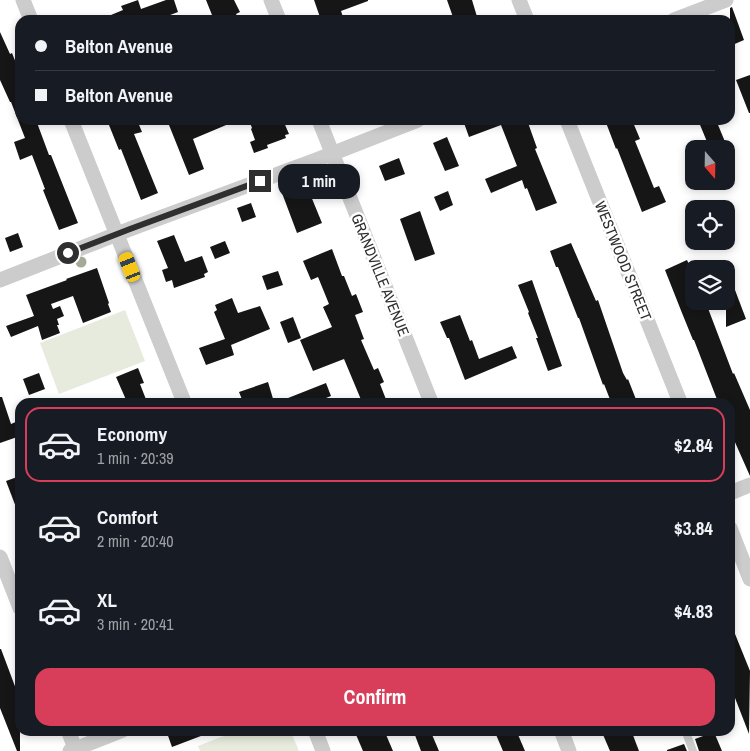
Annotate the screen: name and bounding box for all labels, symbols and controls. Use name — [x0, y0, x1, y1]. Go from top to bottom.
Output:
text: Belton Avenue — [65, 33, 173, 59]
text: Belton Avenue — [65, 82, 173, 108]
north arrow — [685, 140, 735, 190]
map controls — [685, 140, 735, 310]
callout: 1 min — [278, 164, 360, 198]
route end — [249, 170, 271, 192]
text: 1 min — [302, 170, 336, 192]
street label: WESTWOOD STREET — [590, 198, 657, 324]
button: locate — [685, 200, 735, 250]
street label: GRANDVILLE AVENUE — [346, 210, 415, 339]
route start — [57, 242, 79, 264]
car — [117, 250, 142, 284]
button: layers — [685, 260, 735, 310]
text: Economy — [97, 421, 167, 447]
icon: car — [37, 422, 82, 467]
text: $2.84 — [674, 432, 713, 458]
text: 1 min · 20:39 — [97, 447, 174, 469]
text: Comfort — [97, 504, 158, 530]
icon: car — [37, 505, 82, 550]
text: $3.84 — [674, 515, 713, 541]
text: 2 min · 20:40 — [97, 530, 174, 552]
text: XL — [97, 587, 117, 613]
icon: car — [37, 588, 82, 633]
text: $4.83 — [674, 598, 713, 624]
text: 3 min · 20:41 — [97, 613, 174, 635]
button: Confirm — [35, 668, 715, 726]

